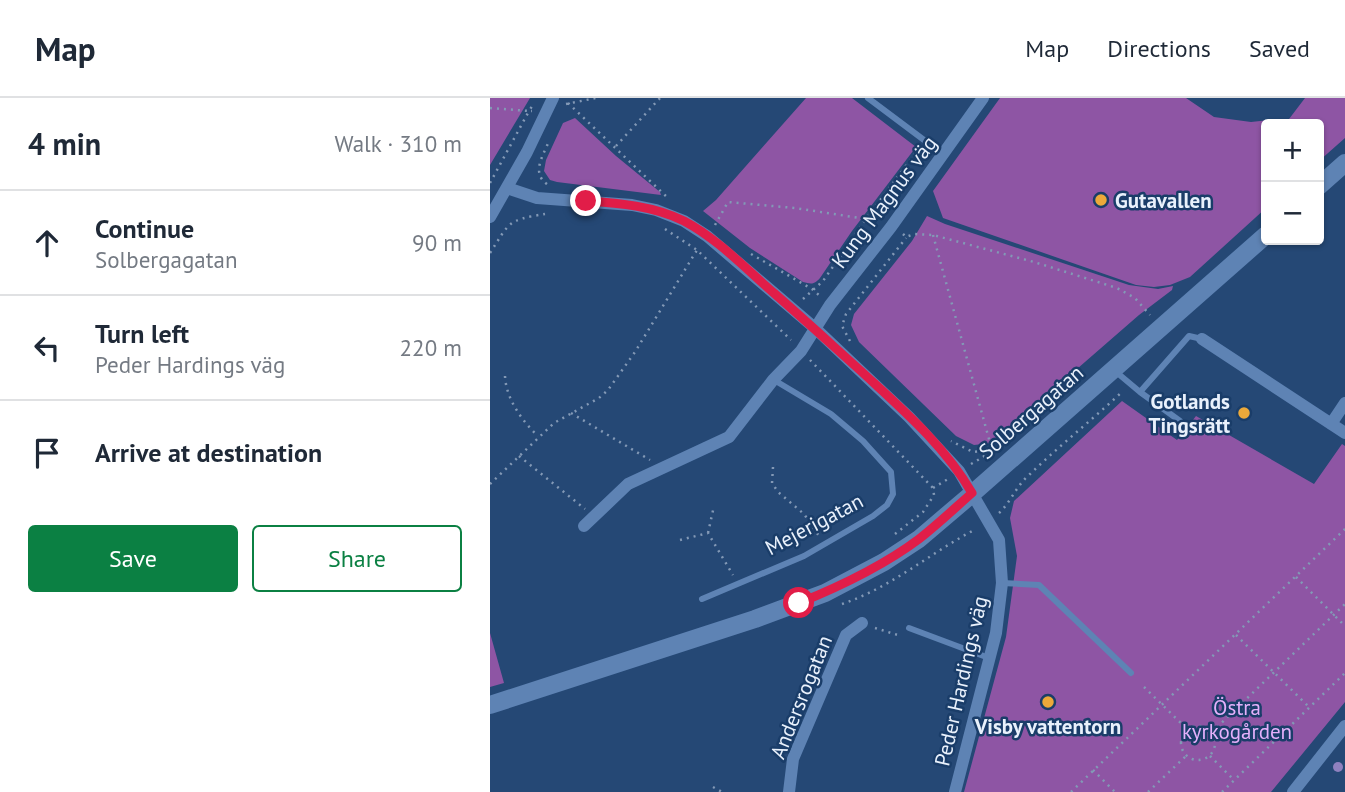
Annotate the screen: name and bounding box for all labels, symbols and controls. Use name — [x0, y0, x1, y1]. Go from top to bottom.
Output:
text: Map — [35, 27, 96, 70]
text: Map — [1025, 33, 1069, 64]
text: Directions — [1107, 33, 1211, 64]
text: Saved — [1249, 33, 1310, 64]
map controls — [1261, 119, 1324, 245]
button: + — [1261, 119, 1324, 182]
text: 4 min — [28, 124, 101, 163]
text: Walk · 310 m — [335, 129, 462, 158]
street label: Kung Magnus väg — [825, 130, 943, 274]
button: − — [1261, 182, 1324, 245]
route end — [570, 185, 601, 216]
place label: Gutavallen — [1115, 187, 1212, 214]
marker: Gutavallen — [1093, 192, 1109, 208]
text: Continue — [95, 212, 194, 245]
icon: ahead — [28, 224, 66, 262]
text: 90 m — [412, 228, 462, 257]
text: Solbergagatan — [95, 245, 238, 274]
text: Turn left — [95, 317, 189, 350]
icon: left — [28, 329, 66, 367]
text: 220 m — [400, 333, 462, 362]
text: Peder Hardings väg — [95, 350, 285, 379]
street label: Solbergagatan — [973, 359, 1089, 465]
place label: Gotlands Tingsrätt — [1149, 388, 1231, 439]
marker: Gotlands Tingsrätt — [1236, 405, 1252, 421]
icon: arrive — [28, 434, 66, 472]
text: Arrive at destination — [95, 436, 322, 469]
street label: Mejerigatan — [760, 487, 868, 561]
button: Save — [28, 525, 238, 592]
button: Share — [252, 525, 462, 592]
route start — [783, 587, 814, 618]
street label: Peder Hardings väg — [928, 593, 994, 769]
street label: Andersrogatan — [764, 631, 838, 763]
marker: Visby vattentorn — [1040, 694, 1056, 710]
park label: Östra kyrkogården — [1182, 694, 1292, 745]
place label: Visby vattentorn — [974, 713, 1121, 740]

